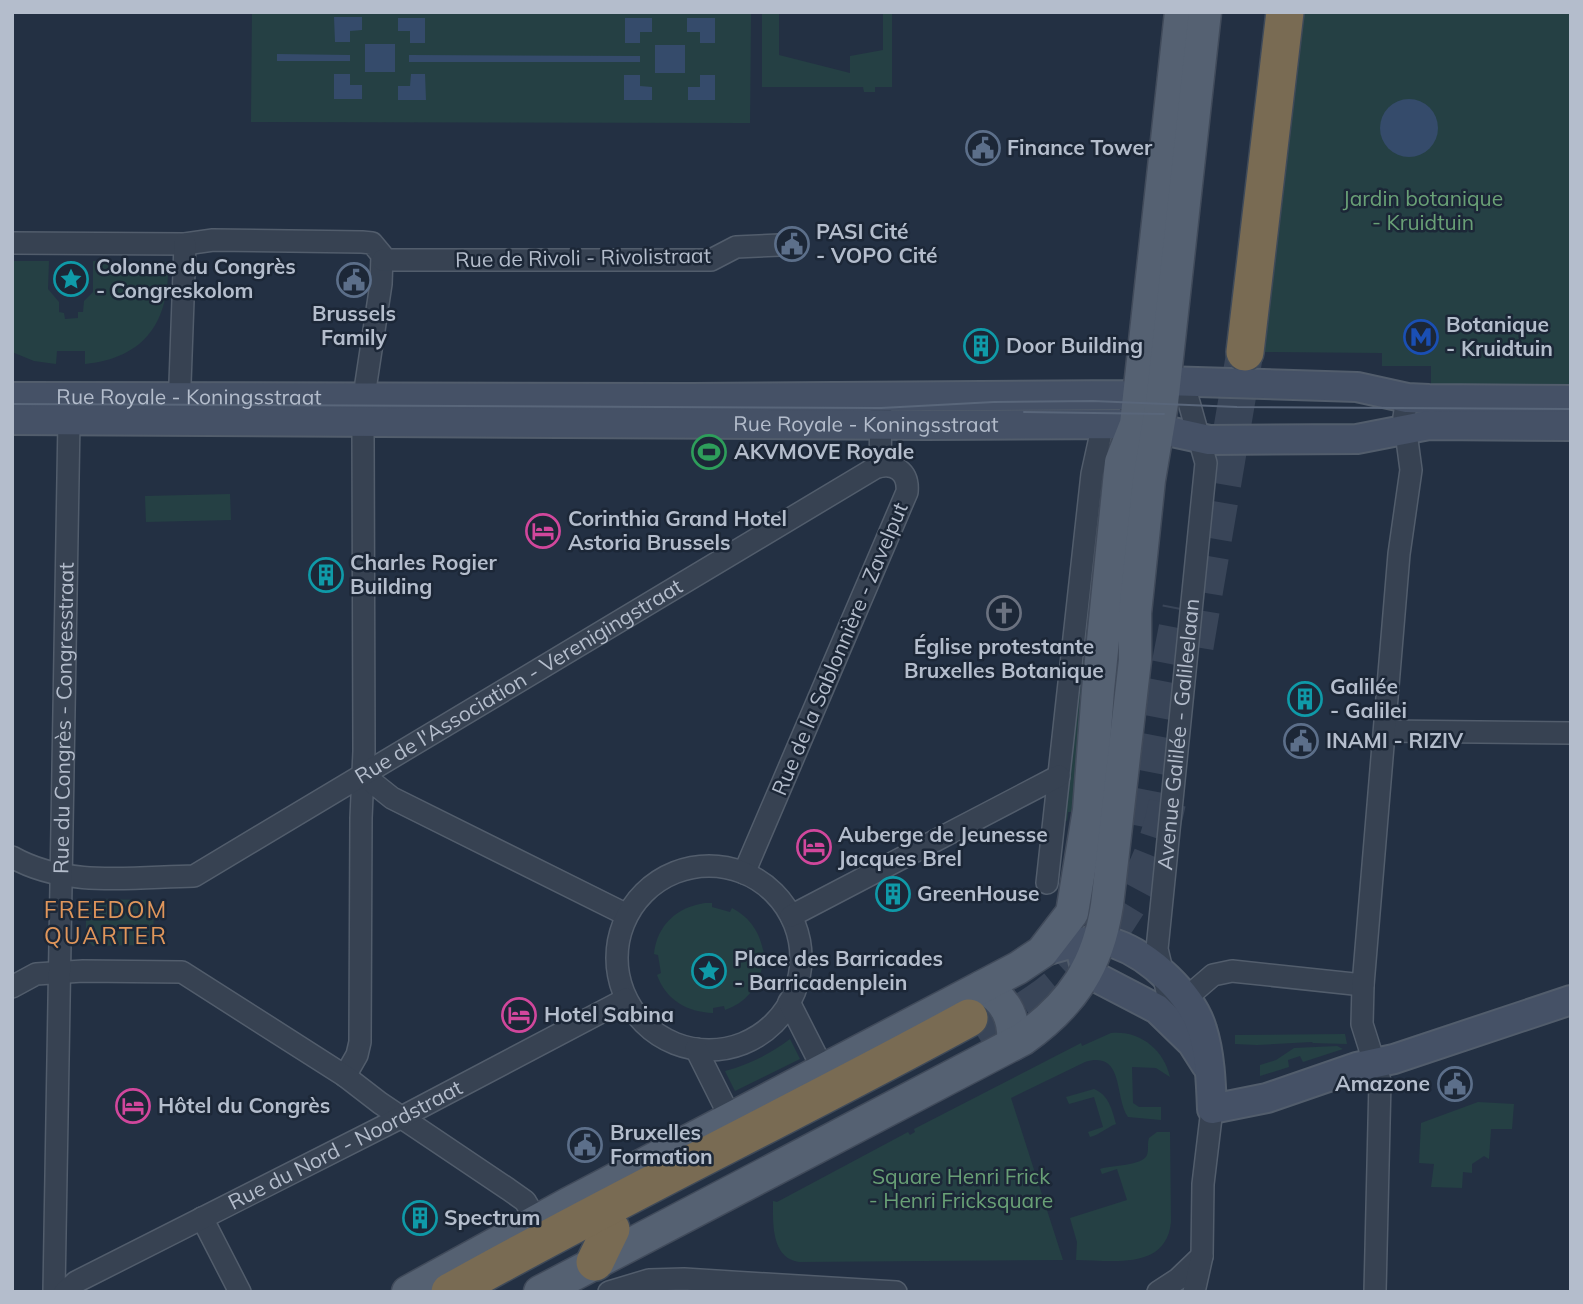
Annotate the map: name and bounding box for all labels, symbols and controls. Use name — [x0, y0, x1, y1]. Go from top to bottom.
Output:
public building icon: Finance Tower — [964, 129, 1002, 167]
place label: Finance Tower — [1007, 134, 1153, 160]
park label: Jardin botanique - Kruidtuin — [1343, 185, 1503, 235]
place label: PASI Cité - VOPO Cité — [816, 218, 938, 268]
public building icon: PASI Cité - VOPO Cité — [773, 225, 811, 263]
street label: Rue de Rivoli - Rivolistraat — [455, 242, 711, 272]
place label: Colonne du Congrès - Congreskolom — [96, 253, 296, 303]
place icon: Colonne du Congrès - Congreskolom — [52, 260, 90, 298]
public building icon: Brussels Family — [335, 261, 373, 299]
place label: Brussels Family — [312, 300, 396, 350]
place label: Botanique - Kruidtuin — [1446, 311, 1553, 361]
metro station icon: Botanique - Kruidtuin — [1402, 318, 1440, 356]
building icon: Door Building — [962, 327, 1000, 365]
place label: Door Building — [1006, 332, 1143, 358]
street label: Rue Royale - Koningsstraat — [56, 383, 322, 409]
street label: Rue Royale - Koningsstraat — [733, 410, 999, 437]
sports icon: AKVMOVE Royale — [690, 433, 728, 471]
place label: AKVMOVE Royale — [734, 438, 914, 464]
street label: Rue de la Sablonnière - Zavelput — [765, 498, 913, 799]
place label: Corinthia Grand Hotel Astoria Brussels — [568, 505, 787, 555]
hotel icon: Corinthia Grand Hotel Astoria Brussels — [524, 512, 562, 550]
place label: Charles Rogier Building — [350, 549, 498, 599]
building icon: Charles Rogier Building — [307, 556, 345, 594]
street label: Rue du Congrès - Congresstraat — [47, 562, 79, 874]
street label: Rue de l'Association - Verenigingstraat — [350, 573, 687, 789]
church icon: Église protestante Bruxelles Botanique — [985, 594, 1023, 632]
street label: Avenue Galilée - Galileelaan — [1151, 597, 1204, 871]
place label: Église protestante Bruxelles Botanique — [904, 633, 1104, 683]
place label: Galilée - Galilei — [1330, 673, 1407, 723]
building icon: Galilée - Galilei — [1286, 680, 1324, 718]
public building icon: INAMI - RIZIV — [1282, 722, 1320, 760]
place label: INAMI - RIZIV — [1326, 727, 1464, 753]
place label: Auberge de Jeunesse Jacques Brel — [838, 821, 1048, 871]
hotel icon: Auberge de Jeunesse Jacques Brel — [795, 828, 833, 866]
building icon: GreenHouse — [874, 875, 912, 913]
place label: GreenHouse — [917, 880, 1040, 906]
district label: FREEDOM QUARTER — [44, 895, 168, 950]
place label: Place des Barricades - Barricadenplein — [734, 945, 943, 995]
place icon: Place des Barricades - Barricadenplein — [690, 952, 728, 990]
hotel icon: Hotel Sabina — [500, 996, 538, 1034]
place label: Hotel Sabina — [544, 1001, 674, 1027]
public building icon: Amazone — [1436, 1065, 1474, 1103]
place label: Amazone — [1335, 1070, 1430, 1096]
street label: Rue du Nord - Noordstraat — [224, 1074, 466, 1215]
hotel icon: Hôtel du Congrès — [114, 1087, 152, 1125]
place label: Hôtel du Congrès — [158, 1092, 330, 1118]
place label: Bruxelles Formation — [610, 1119, 713, 1169]
public building icon: Bruxelles Formation — [566, 1126, 604, 1164]
park label: Square Henri Frick - Henri Fricksquare — [869, 1163, 1053, 1213]
building icon: Spectrum — [401, 1199, 439, 1237]
place label: Spectrum — [444, 1204, 540, 1230]

